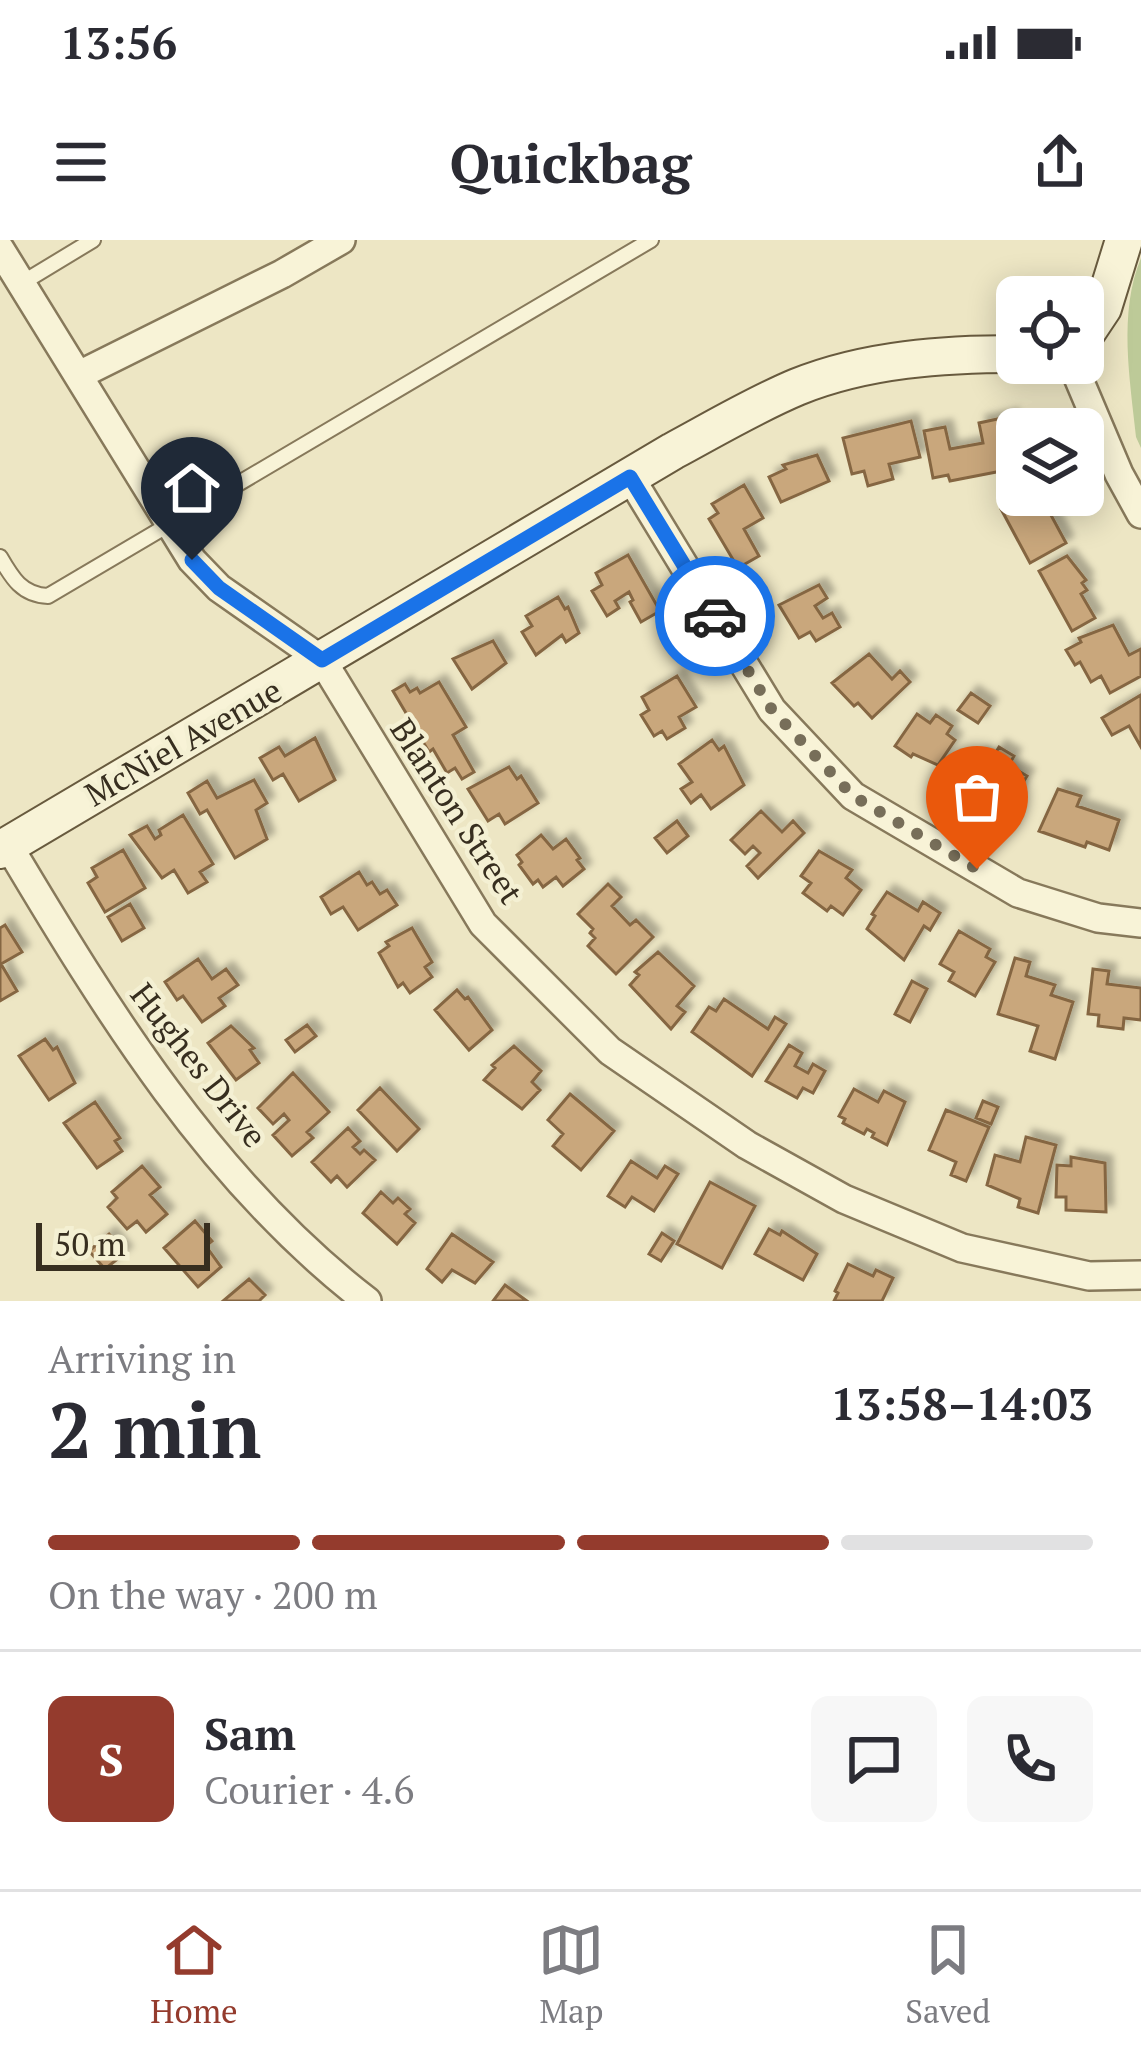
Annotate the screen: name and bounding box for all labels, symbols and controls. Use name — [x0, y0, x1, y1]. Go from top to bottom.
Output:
text: 13:56 — [60, 12, 177, 72]
text: Quickbag — [449, 127, 692, 198]
icon: menu — [48, 129, 114, 195]
icon: share — [1027, 129, 1093, 195]
map controls — [996, 276, 1104, 516]
button: locate — [996, 276, 1104, 384]
button: layers — [996, 408, 1104, 516]
pin — [141, 437, 243, 560]
icon: home — [159, 455, 225, 521]
courier — [655, 556, 775, 676]
icon: car — [682, 583, 748, 649]
street label: McNiel Avenue — [77, 668, 289, 815]
street label: Blanton Street — [381, 710, 533, 912]
pin — [926, 746, 1028, 869]
icon: bag — [944, 764, 1010, 830]
street label: Hughes Drive — [122, 974, 277, 1156]
scale bar — [36, 1217, 210, 1270]
text: 50 m — [54, 1222, 126, 1265]
text: Arriving in — [48, 1332, 236, 1384]
text: 13:58–14:03 — [831, 1373, 1093, 1433]
text: 2 min — [48, 1377, 261, 1480]
text: On the way · 200 m — [48, 1568, 378, 1620]
button: chat — [811, 1696, 937, 1822]
button: phone — [967, 1696, 1093, 1822]
text: Sam — [204, 1703, 296, 1763]
text: S — [98, 1729, 124, 1789]
text: Courier · 4.6 — [204, 1763, 414, 1815]
tab: Home — [150, 1917, 238, 2032]
tab: Map — [538, 1917, 604, 2032]
tab: Saved — [905, 1917, 991, 2032]

